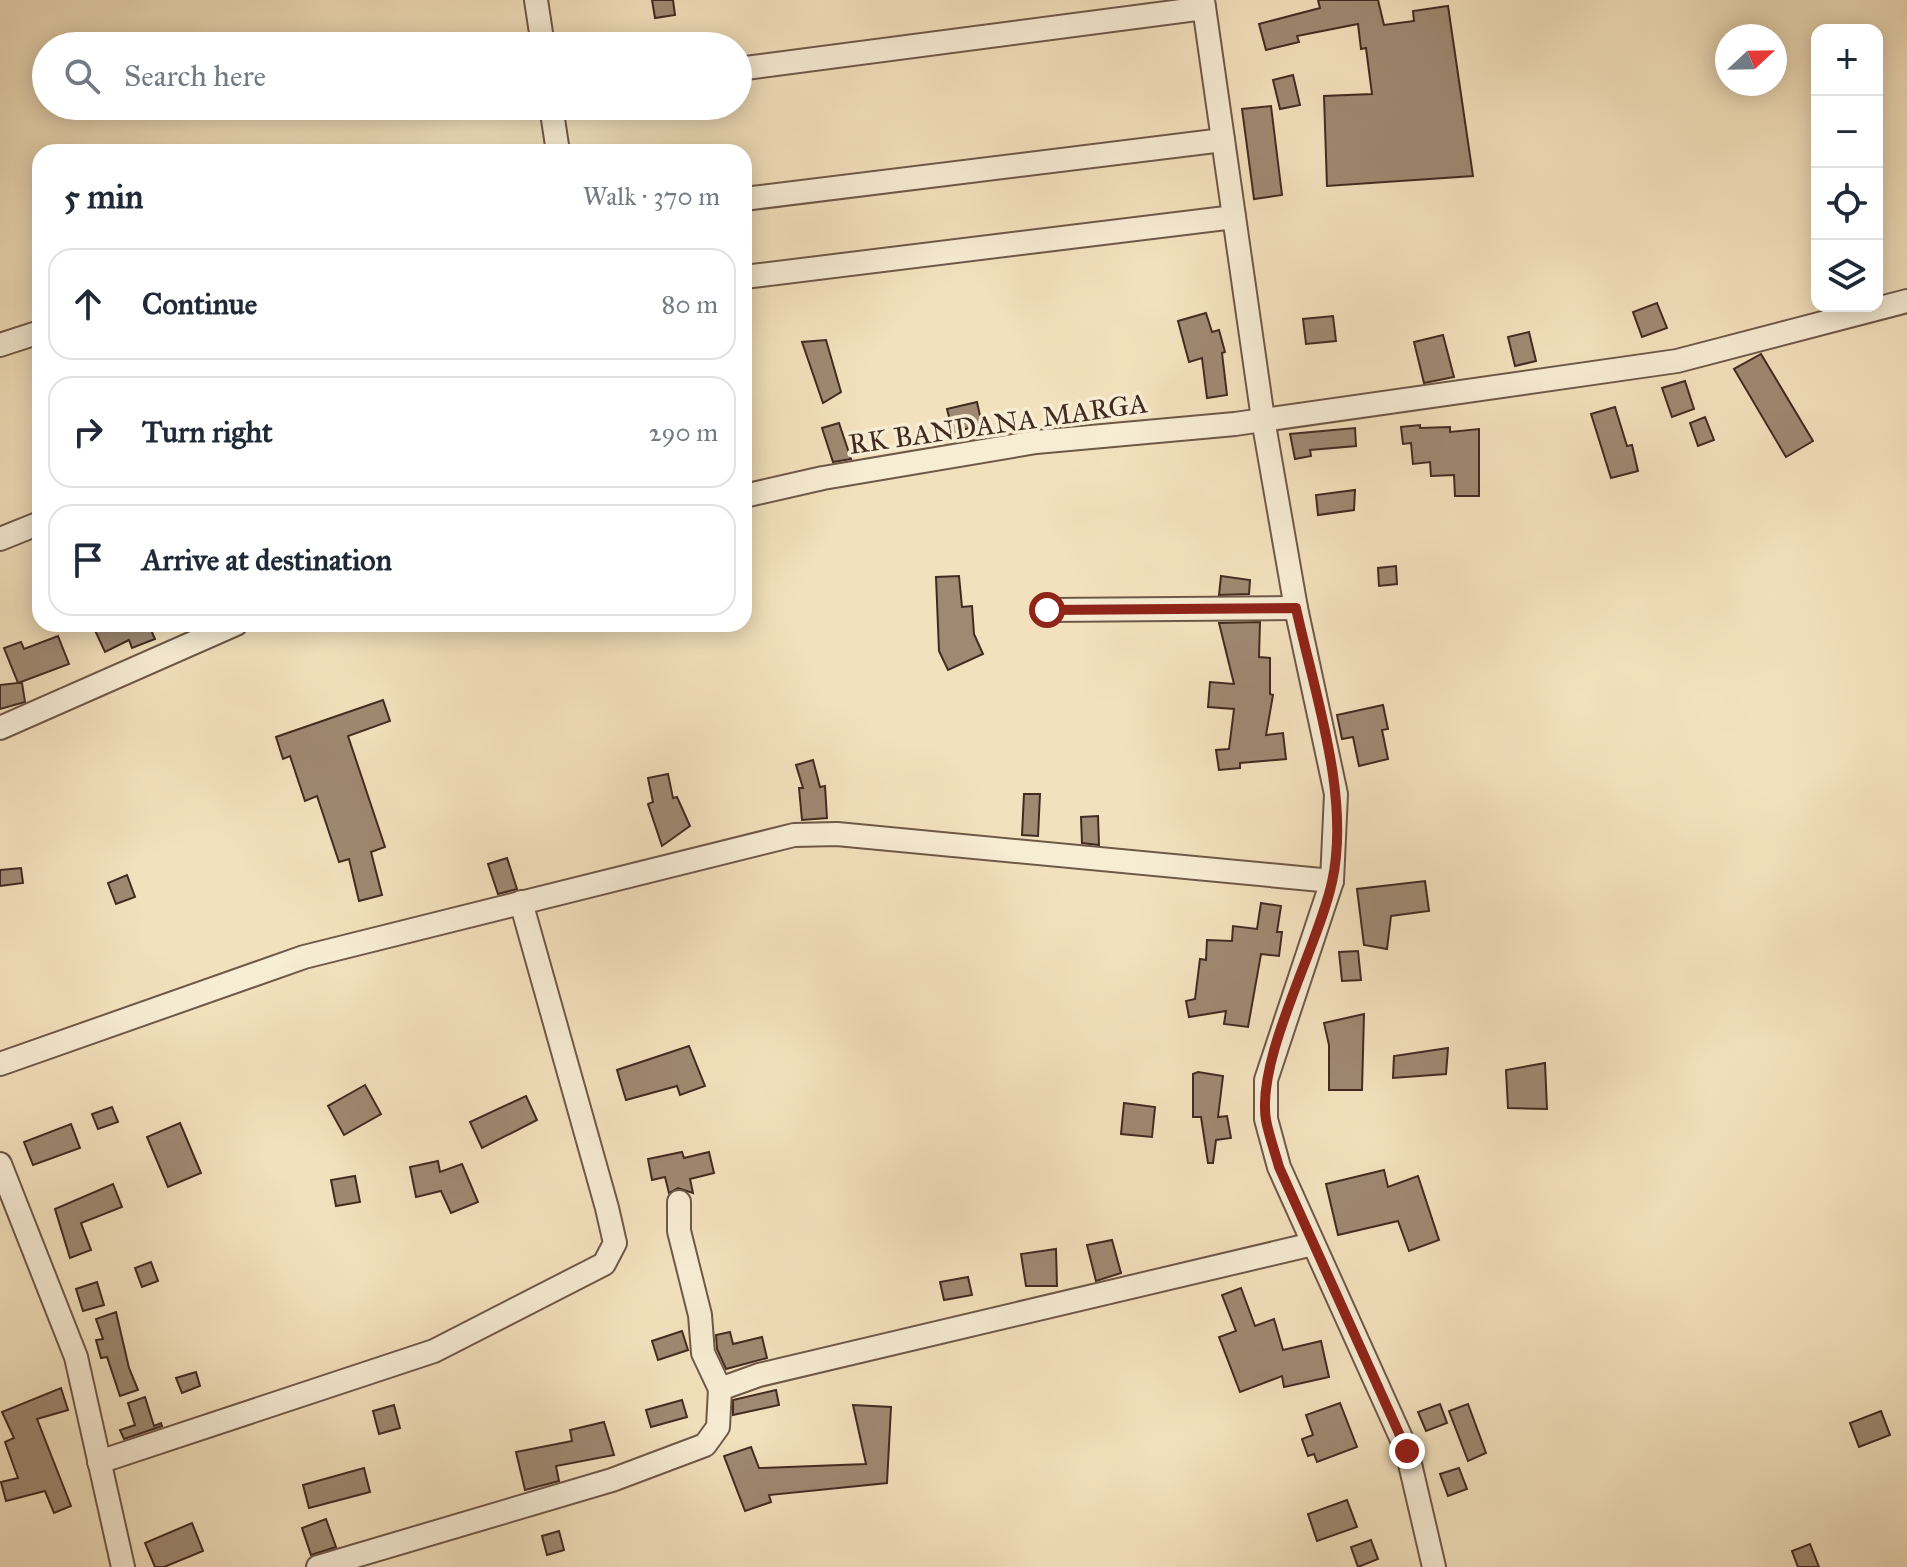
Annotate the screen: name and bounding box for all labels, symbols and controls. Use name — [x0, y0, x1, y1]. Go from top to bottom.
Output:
north arrow — [1715, 24, 1787, 96]
map controls — [1811, 24, 1883, 312]
button: + — [1811, 24, 1883, 96]
search box — [32, 32, 752, 120]
icon: search — [60, 54, 104, 98]
text: Search here — [124, 58, 266, 94]
button: − — [1811, 96, 1883, 168]
button: locate — [1811, 168, 1883, 240]
text: 5 min — [64, 176, 143, 217]
text: Walk · 370 m — [583, 180, 720, 212]
button: layers — [1811, 240, 1883, 312]
icon: ahead — [66, 282, 110, 326]
text: Continue — [142, 286, 257, 322]
text: 80 m — [662, 288, 718, 320]
street label: RK BANDANA MARGA — [846, 385, 1150, 462]
icon: right — [66, 410, 110, 454]
text: Turn right — [142, 414, 273, 450]
text: 290 m — [649, 416, 718, 448]
icon: arrive — [66, 538, 110, 582]
text: Arrive at destination — [142, 542, 392, 578]
route start — [1029, 592, 1065, 628]
route end — [1389, 1433, 1425, 1469]

